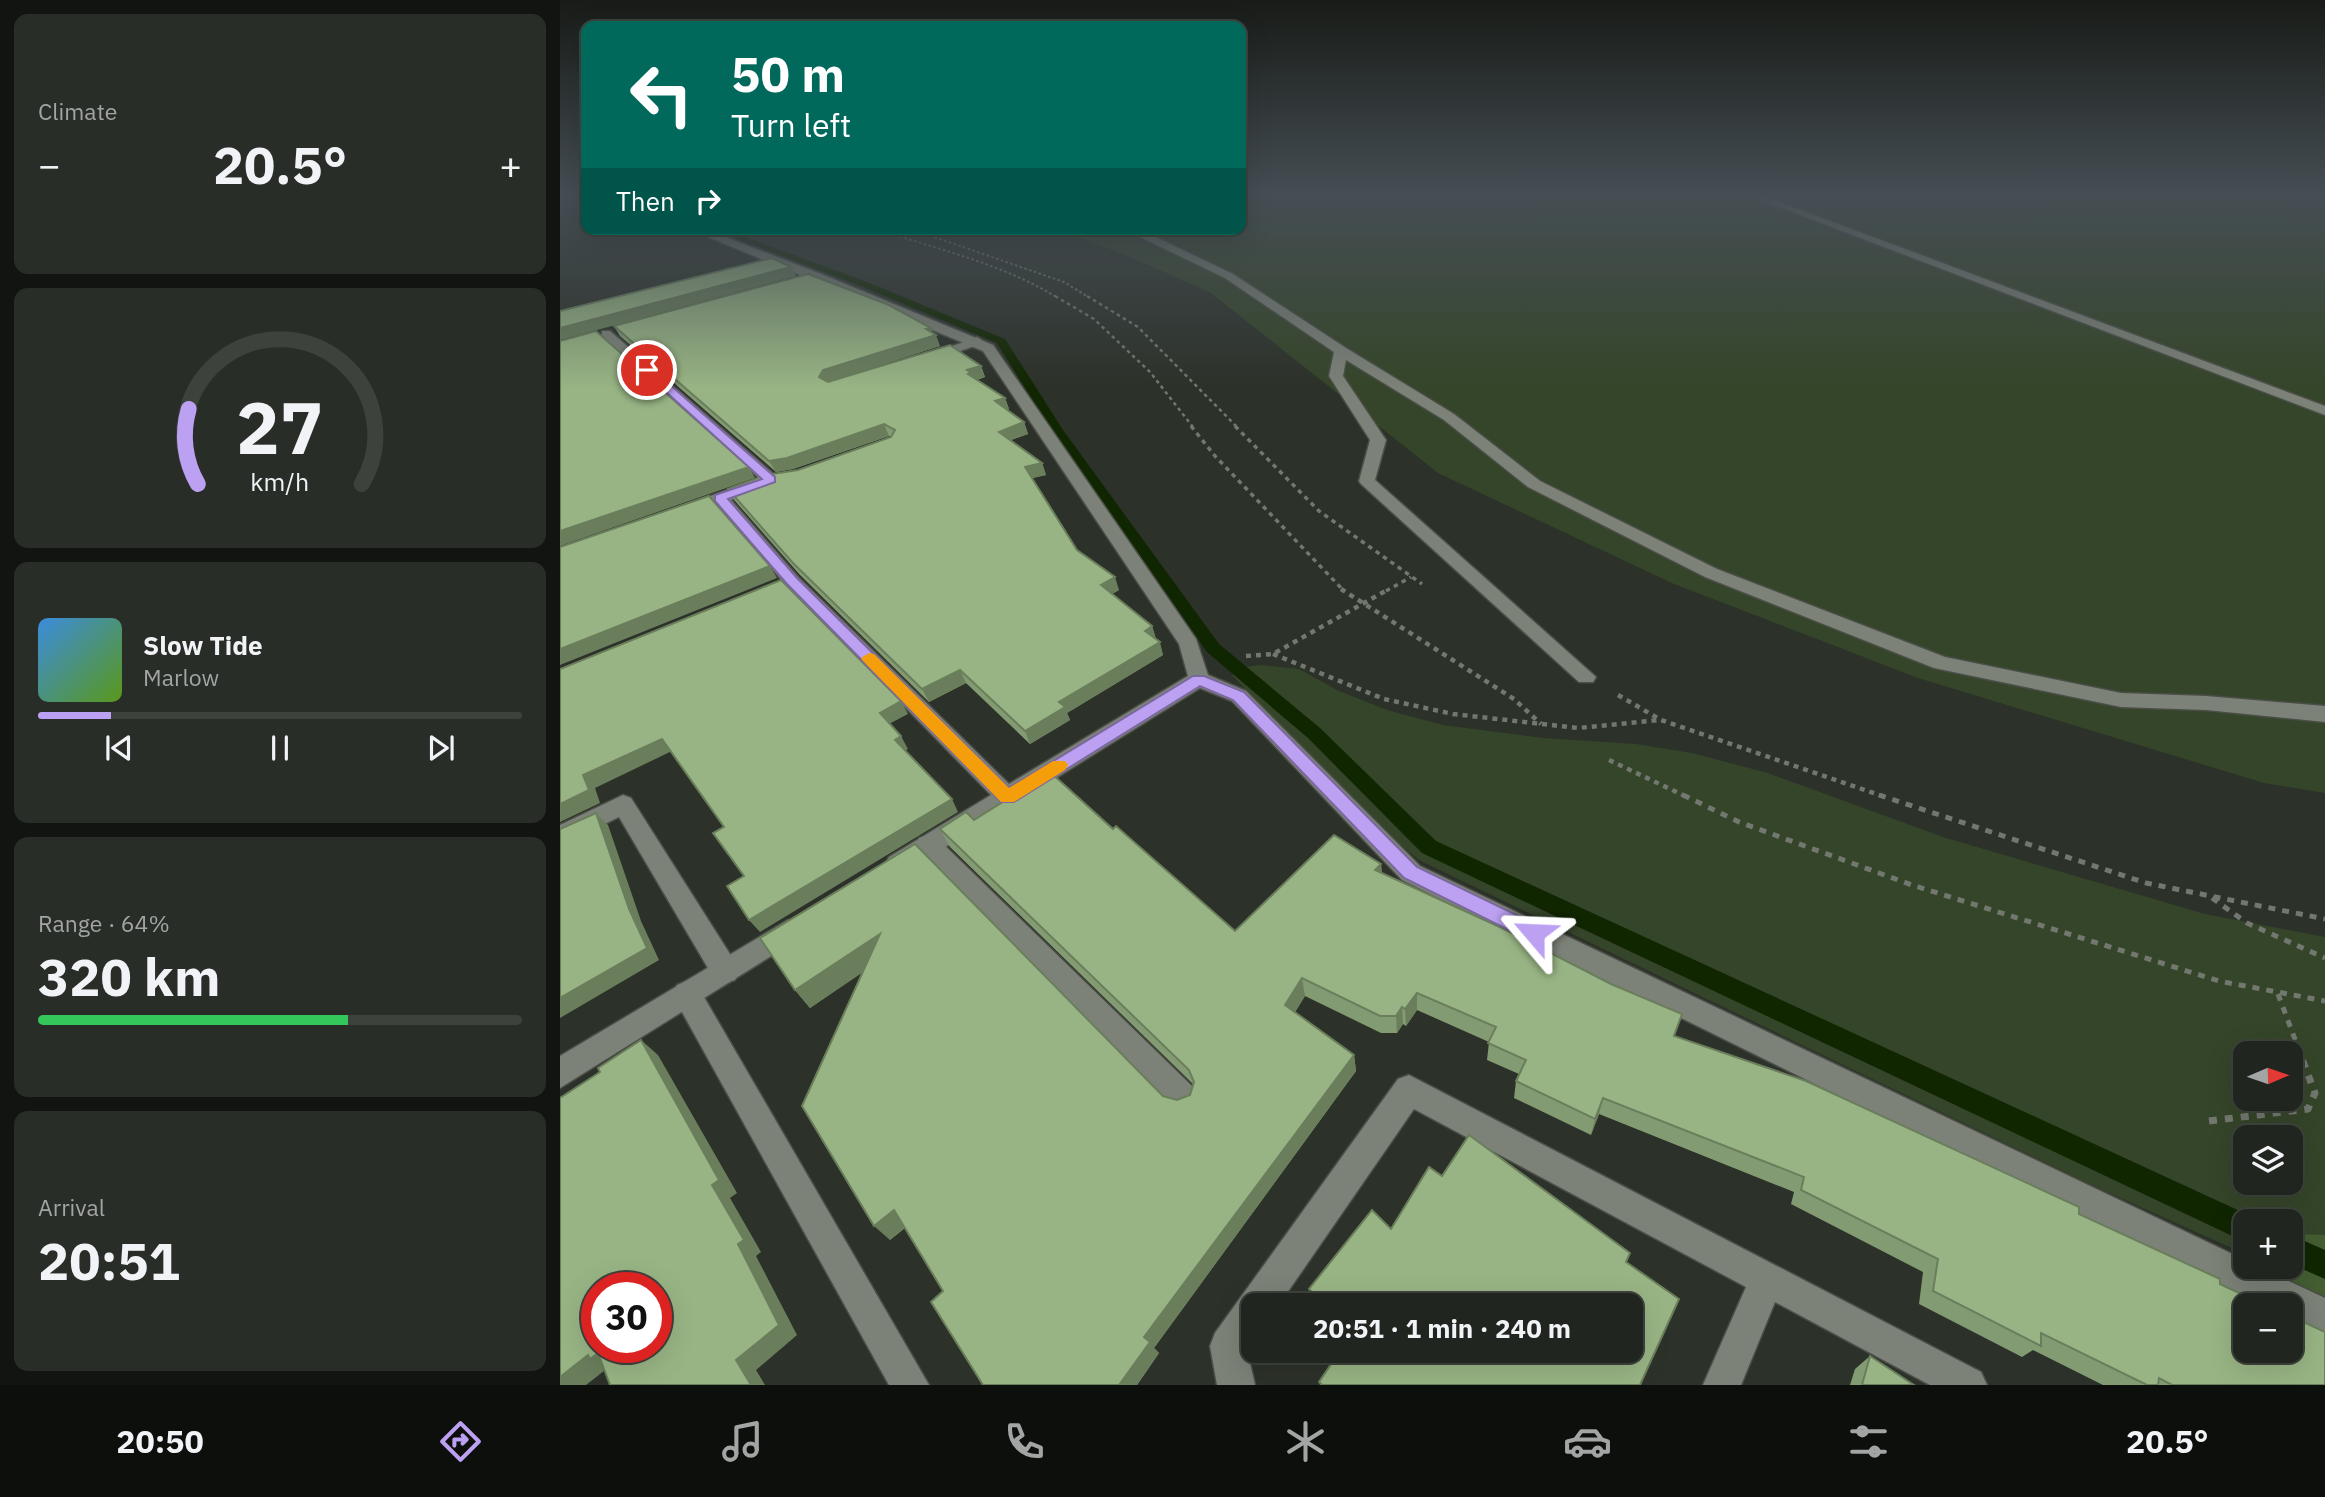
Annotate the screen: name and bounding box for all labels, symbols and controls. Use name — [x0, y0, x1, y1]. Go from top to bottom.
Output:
text: 50 m — [731, 42, 845, 105]
icon: left — [616, 49, 707, 140]
text: Climate — [38, 96, 117, 126]
text: Turn left — [731, 104, 851, 146]
text: 20.5° — [213, 131, 347, 198]
text: − — [38, 140, 61, 189]
text: + — [499, 140, 522, 189]
icon: right — [689, 182, 727, 220]
text: Then — [616, 184, 675, 218]
pin — [617, 340, 677, 400]
icon: arrive — [628, 351, 666, 389]
text: 27 — [236, 380, 324, 475]
text: km/h — [251, 465, 309, 498]
text: Slow Tide — [143, 628, 263, 662]
text: Marlow — [143, 662, 219, 692]
icon: previous — [100, 729, 138, 767]
icon: pause — [261, 729, 299, 767]
icon: next — [422, 729, 460, 767]
position arrow — [1497, 896, 1571, 970]
text: Range · 64% — [38, 908, 170, 938]
text: 320 km — [38, 943, 220, 1010]
north arrow — [2233, 1041, 2303, 1111]
map controls — [2233, 1041, 2303, 1363]
button: layers — [2233, 1125, 2303, 1195]
text: Arrival — [38, 1192, 105, 1222]
button: + — [2233, 1209, 2303, 1279]
text: 20:51 — [38, 1227, 180, 1294]
speed limit sign: 30 — [581, 1272, 672, 1363]
button: − — [2233, 1293, 2303, 1363]
text: 20:51 · 1 min · 240 m — [1313, 1311, 1571, 1345]
icon: directions — [436, 1417, 485, 1466]
icon: music — [718, 1417, 767, 1466]
icon: phone — [1000, 1417, 1049, 1466]
icon: climate — [1281, 1417, 1330, 1466]
icon: car — [1563, 1417, 1612, 1466]
icon: filters — [1844, 1417, 1893, 1466]
text: 20:50 — [116, 1420, 204, 1462]
text: 20.5° — [2126, 1420, 2209, 1462]

